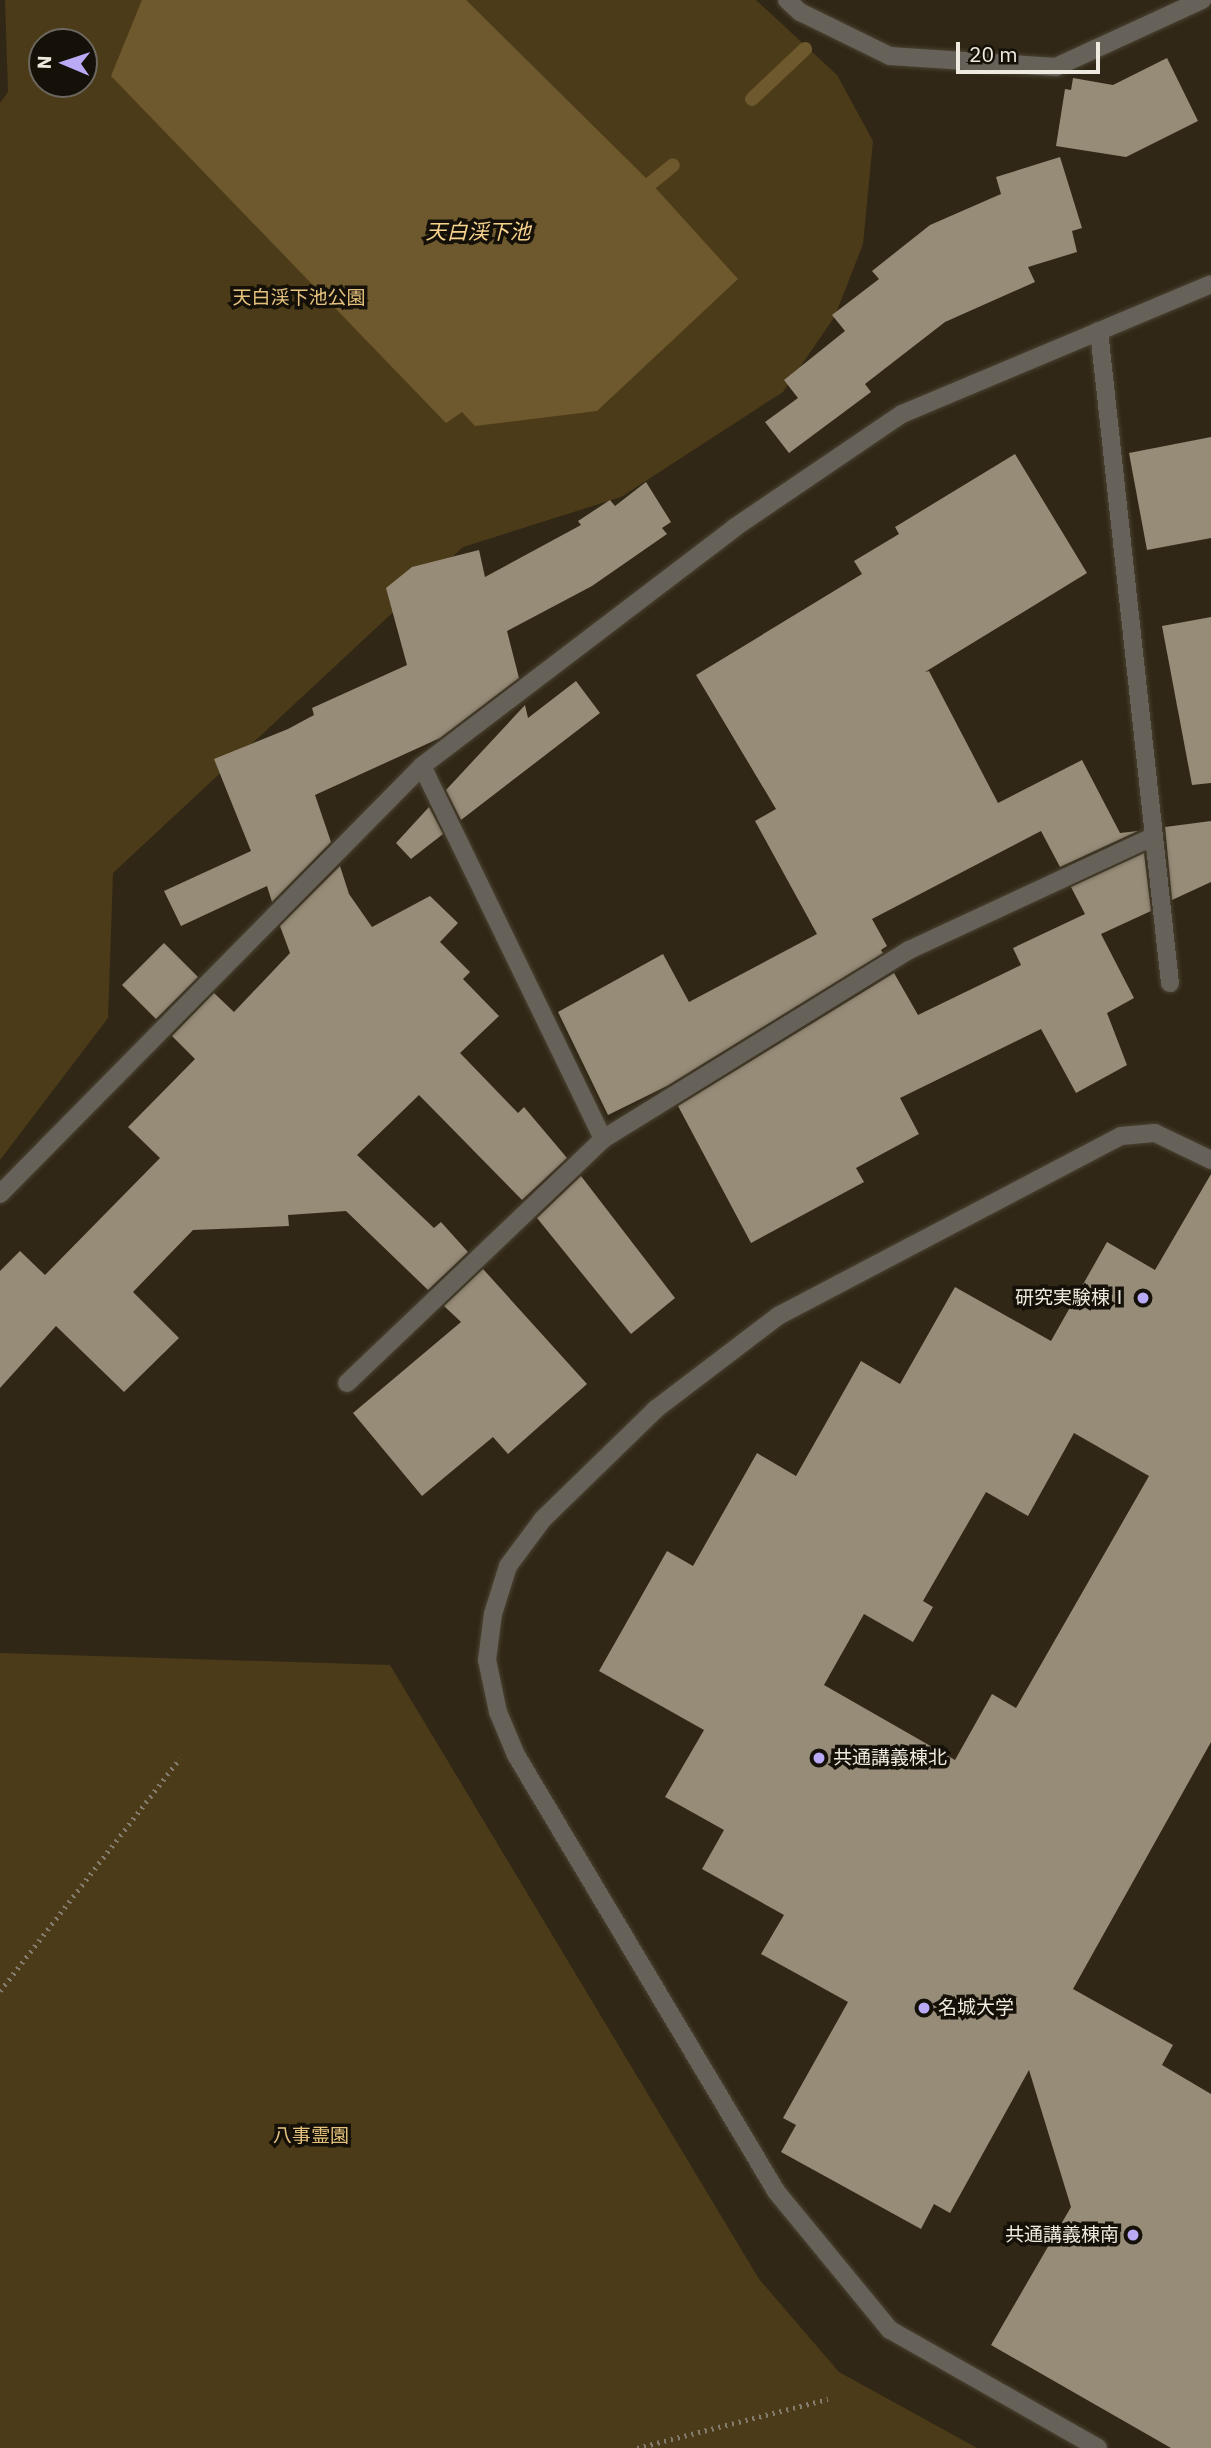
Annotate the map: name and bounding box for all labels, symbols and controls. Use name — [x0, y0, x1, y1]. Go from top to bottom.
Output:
north arrow — [28, 28, 98, 98]
scale bar — [959, 28, 1102, 72]
text: 20 m — [969, 40, 1018, 68]
text: N — [32, 55, 56, 70]
water label: 天白渓下池 — [426, 218, 530, 244]
park label: 天白渓下池公園 — [233, 287, 365, 309]
place label: 研究実験棟Ⅰ — [1015, 1287, 1129, 1309]
marker: 研究実験棟Ⅰ — [1135, 1290, 1151, 1306]
place label: 共通講義棟北 — [833, 1747, 947, 1769]
marker: 共通講義棟北 — [811, 1750, 827, 1766]
place label: 名城大学 — [938, 1997, 1014, 2019]
marker: 名城大学 — [916, 2000, 932, 2016]
park label: 八事霊園 — [273, 2125, 349, 2147]
place label: 共通講義棟南 — [1005, 2224, 1119, 2246]
marker: 共通講義棟南 — [1125, 2227, 1141, 2243]

